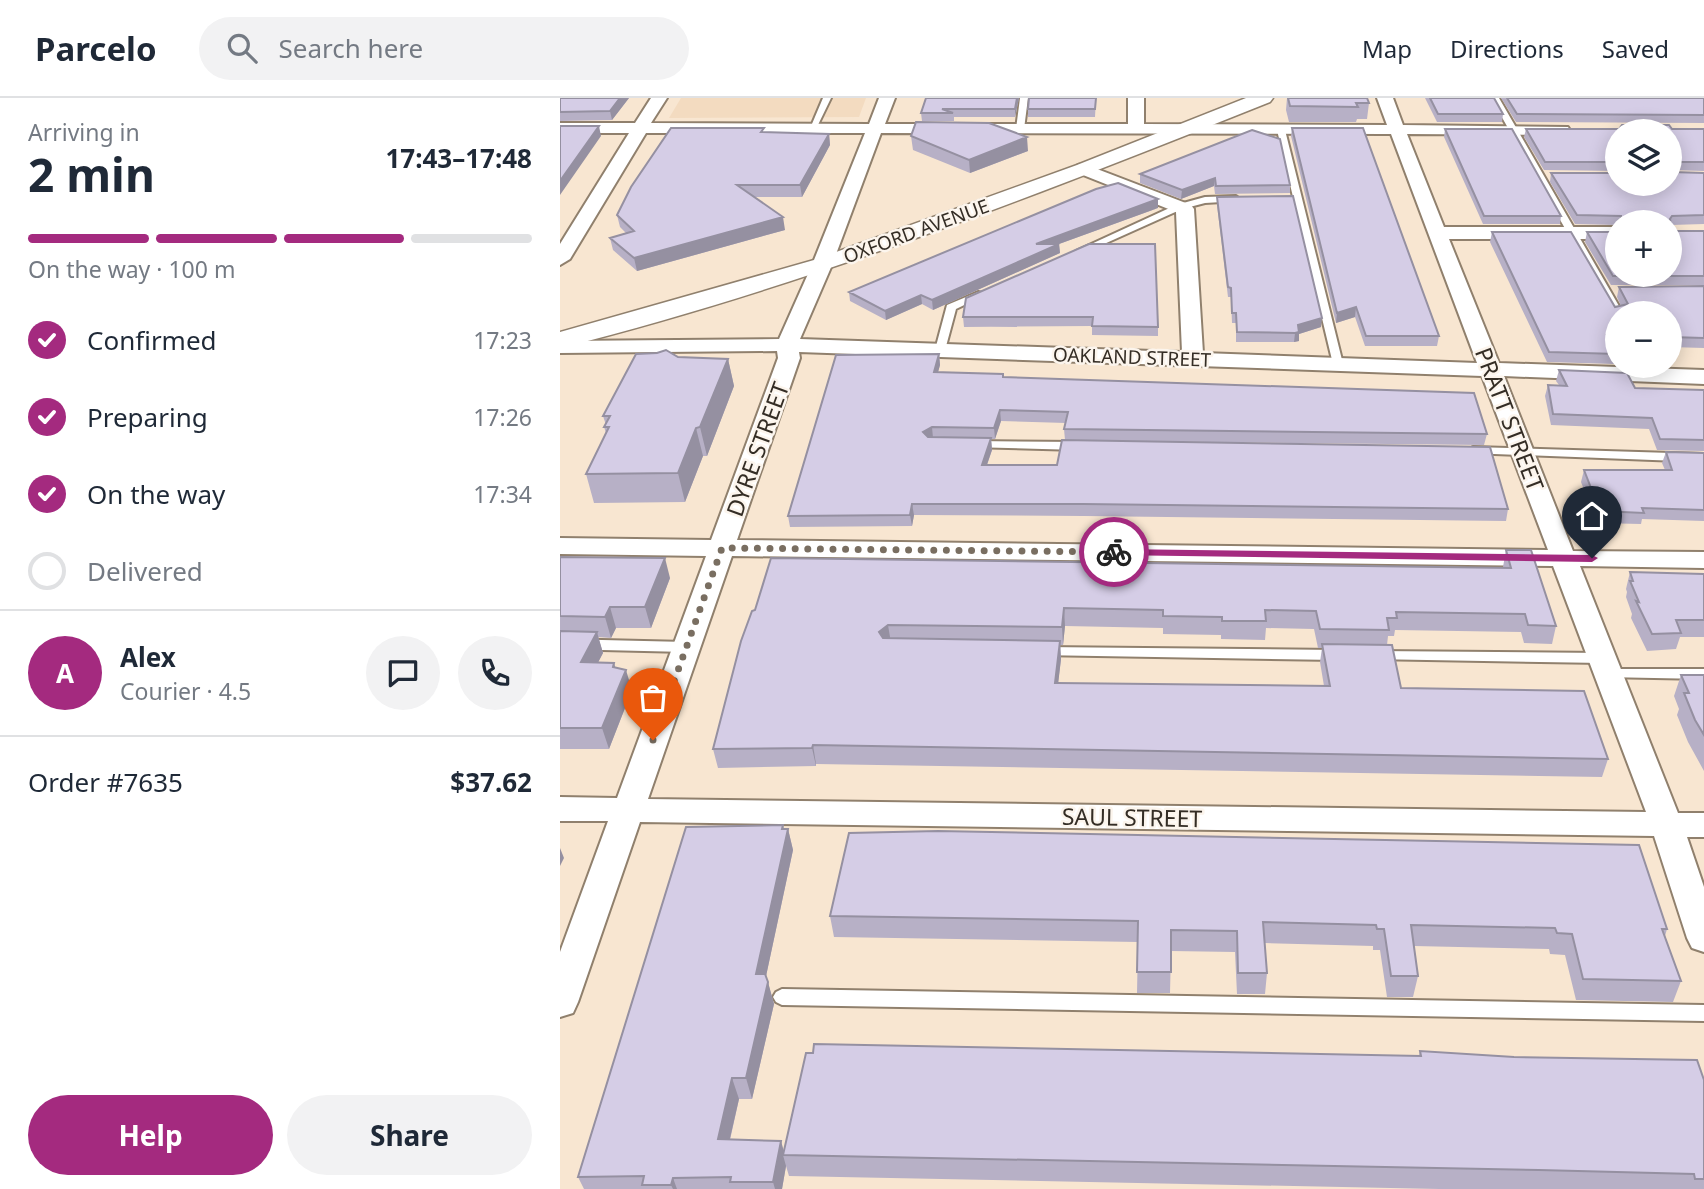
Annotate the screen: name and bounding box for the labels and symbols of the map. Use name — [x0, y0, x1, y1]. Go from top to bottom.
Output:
street label: OXFORD AVENUE — [840, 193, 992, 269]
street label: OAKLAND STREET — [1052, 341, 1212, 373]
street label: PRATT STREET — [1468, 343, 1552, 496]
street label: DYRE STREET — [718, 377, 796, 521]
pin — [1562, 486, 1622, 558]
courier — [1079, 517, 1149, 587]
pin — [623, 668, 683, 740]
street label: SAUL STREET — [1062, 800, 1203, 834]

